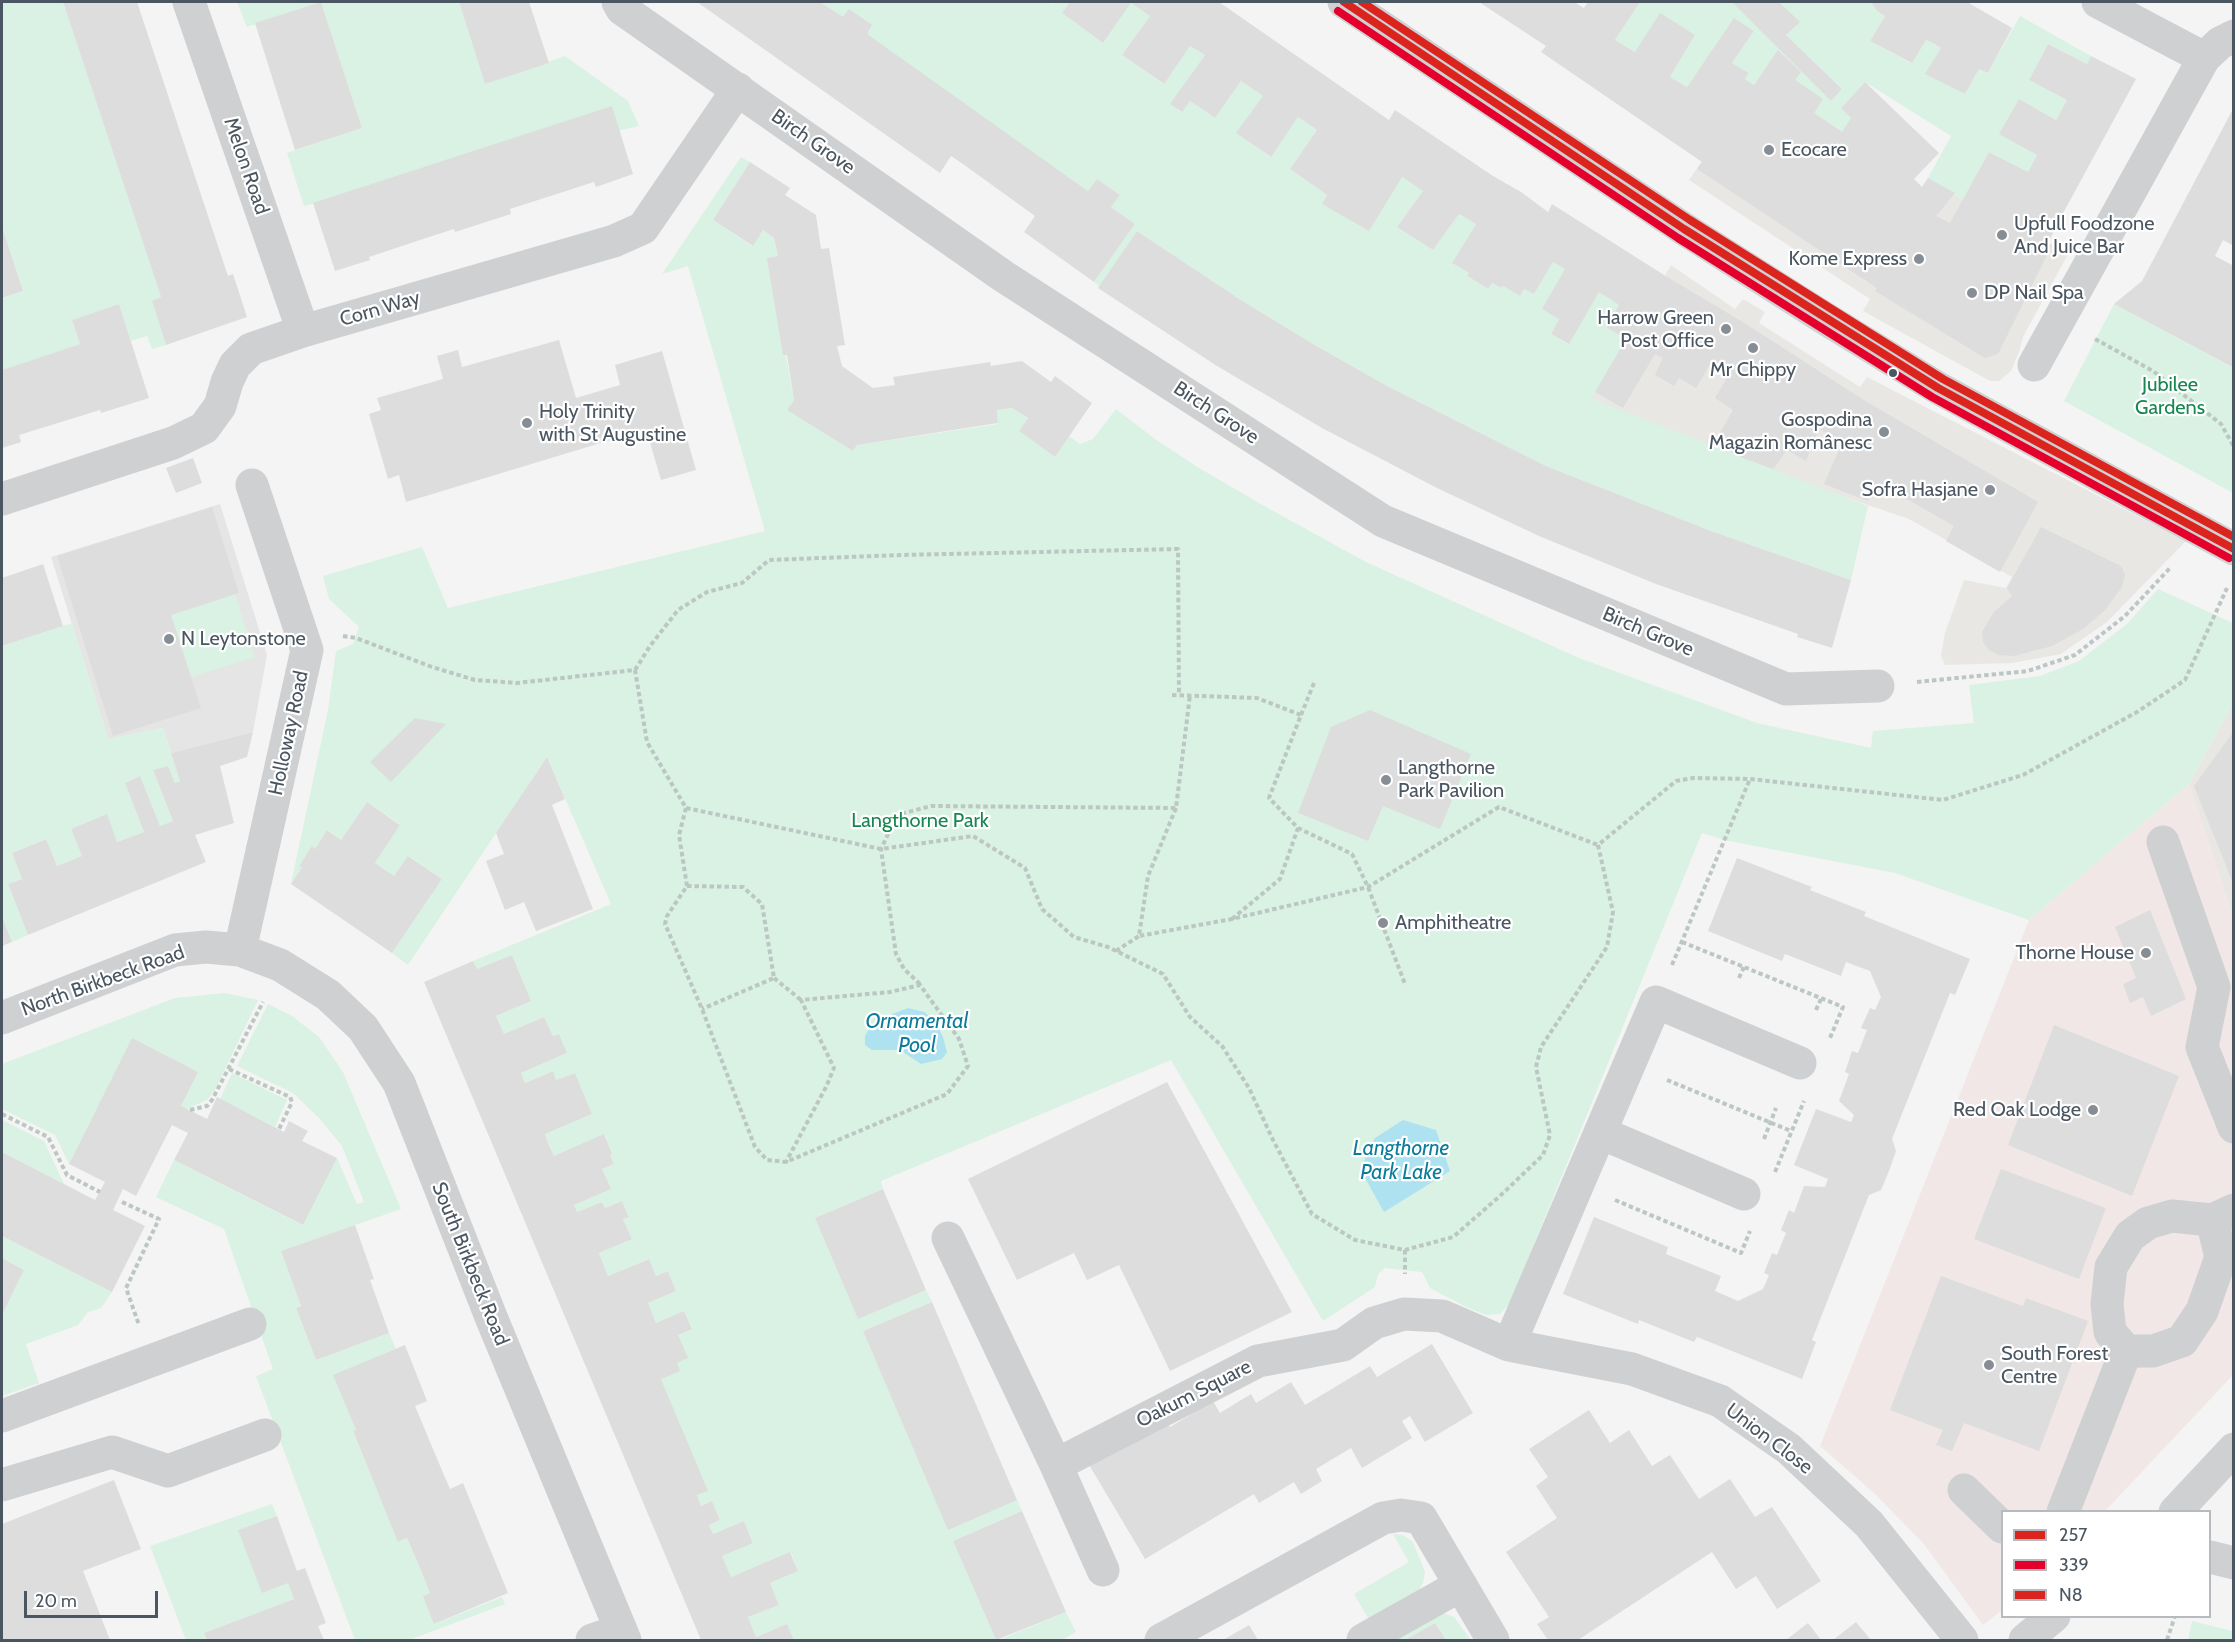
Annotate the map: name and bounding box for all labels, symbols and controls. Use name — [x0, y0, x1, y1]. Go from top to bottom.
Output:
street label: Birch Grove — [767, 104, 859, 180]
street label: Melon Road — [218, 114, 274, 218]
place label: Ecocare — [1781, 138, 1847, 162]
marker: Ecocare — [1762, 143, 1776, 157]
place label: Upfull Foodzone And Juice Bar — [2014, 212, 2155, 259]
marker: Upfull Foodzone And Juice Bar — [1995, 228, 2009, 242]
place label: Kome Express — [1789, 247, 1907, 271]
marker: Kome Express — [1912, 252, 1926, 266]
place label: DP Nail Spa — [1984, 281, 2084, 305]
street label: Corn Way — [337, 286, 423, 332]
marker: DP Nail Spa — [1965, 286, 1979, 300]
place label: Harrow Green Post Office — [1597, 306, 1714, 353]
marker: Harrow Green Post Office — [1719, 322, 1733, 336]
marker: Mr Chippy — [1746, 341, 1760, 355]
place label: Mr Chippy — [1710, 358, 1796, 382]
unlabelled marker — [1887, 367, 1899, 379]
park label: Jubilee Gardens — [2135, 373, 2205, 420]
street label: Birch Grove — [1169, 377, 1263, 449]
place label: Holy Trinity with St Augustine — [539, 400, 686, 447]
place label: Gospodina Magazin Românesc — [1709, 408, 1872, 455]
marker: Holy Trinity with St Augustine — [520, 416, 534, 430]
marker: Gospodina Magazin Românesc — [1877, 425, 1891, 439]
place label: Sofra Hasjane — [1861, 478, 1978, 502]
marker: Sofra Hasjane — [1983, 483, 1997, 497]
street label: Birch Grove — [1599, 602, 1697, 662]
place label: N Leytonstone — [181, 627, 306, 651]
marker: N Leytonstone — [162, 632, 176, 646]
street label: Holloway Road — [264, 669, 314, 797]
place label: Langthorne Park Pavilion — [1398, 756, 1504, 803]
marker: Langthorne Park Pavilion — [1379, 773, 1393, 787]
park label: Langthorne Park — [851, 809, 989, 833]
place label: Amphitheatre — [1395, 911, 1511, 935]
marker: Amphitheatre — [1376, 916, 1390, 930]
street label: North Birkbeck Road — [18, 940, 188, 1022]
place label: Thorne House — [2016, 941, 2134, 965]
marker: Thorne House — [2139, 946, 2153, 960]
water label: Ornamental Pool — [865, 1009, 969, 1059]
place label: Red Oak Lodge — [1953, 1098, 2081, 1122]
marker: Red Oak Lodge — [2086, 1103, 2100, 1117]
water label: Langthorne Park Lake — [1353, 1136, 1449, 1186]
street label: South Birkbeck Road — [426, 1179, 514, 1349]
place label: South Forest Centre — [2001, 1342, 2108, 1389]
street label: Oakum Square — [1133, 1355, 1255, 1433]
marker: South Forest Centre — [1982, 1358, 1996, 1372]
street label: Union Close — [1721, 1399, 1817, 1479]
legend — [2001, 1510, 2211, 1618]
text: 257 — [2059, 1524, 2087, 1546]
text: 339 — [2059, 1554, 2089, 1576]
scale bar — [27, 1579, 160, 1617]
text: N8 — [2059, 1584, 2083, 1606]
text: 20 m — [35, 1590, 77, 1612]

